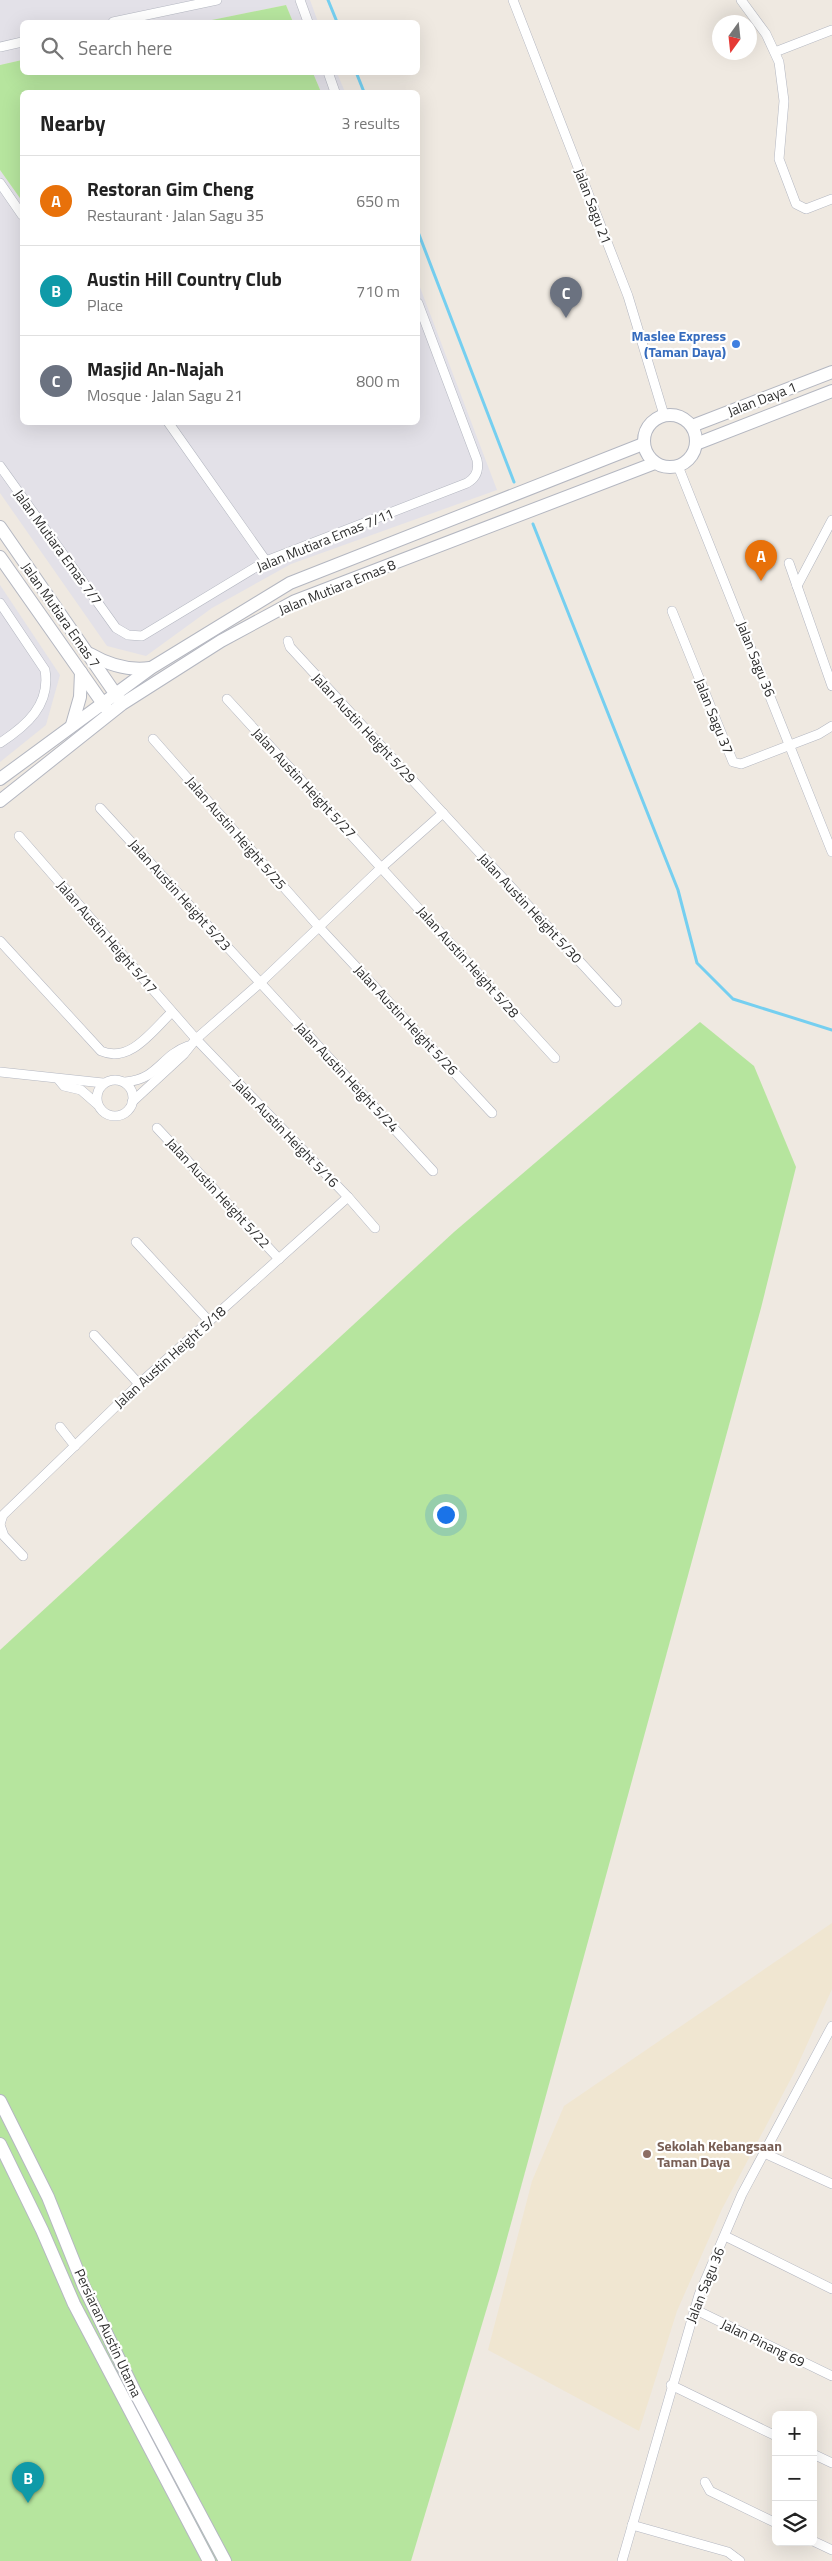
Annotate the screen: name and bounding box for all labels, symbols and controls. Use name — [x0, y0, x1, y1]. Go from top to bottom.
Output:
north arrow — [712, 15, 757, 60]
search box — [20, 20, 420, 75]
text: Search here — [78, 33, 172, 62]
icon: search — [38, 34, 66, 62]
text: Nearby — [40, 107, 105, 139]
text: 3 results — [341, 111, 400, 135]
street label: Jalan Sagu 21 — [569, 165, 618, 247]
text: Restoran Gim Cheng — [87, 174, 254, 203]
text: A — [51, 189, 61, 213]
text: 650 m — [356, 189, 400, 213]
text: Restaurant · Jalan Sagu 35 — [87, 203, 264, 227]
text: Austin Hill Country Club — [87, 264, 282, 293]
pin: C — [550, 277, 582, 318]
text: B — [51, 279, 61, 303]
text: 710 m — [356, 279, 400, 303]
text: Place — [87, 293, 123, 317]
place label: Maslee Express (Taman Daya) — [632, 325, 726, 362]
marker: Maslee Express (Taman Daya) — [730, 338, 742, 350]
text: Masjid An-Najah — [87, 354, 224, 383]
text: C — [52, 369, 60, 393]
text: 800 m — [356, 369, 400, 393]
street label: Jalan Daya 1 — [724, 376, 799, 421]
text: Mosque · Jalan Sagu 21 — [87, 383, 243, 407]
street label: Jalan Mutiara Emas 7/7 — [9, 484, 108, 609]
street label: Jalan Mutiara Emas 7/11 — [253, 502, 397, 577]
pin: A — [745, 540, 777, 581]
street label: Jalan Mutiara Emas 8 — [275, 553, 399, 620]
street label: Jalan Mutiara Emas 7 — [17, 558, 106, 672]
street label: Jalan Sagu 36 — [732, 618, 781, 700]
street label: Jalan Austin Height 5/29 — [307, 668, 421, 788]
street label: Jalan Sagu 37 — [690, 675, 739, 757]
street label: Jalan Austin Height 5/27 — [247, 723, 361, 843]
street label: Jalan Austin Height 5/25 — [181, 771, 292, 894]
street label: Jalan Austin Height 5/23 — [124, 834, 236, 955]
street label: Jalan Austin Height 5/30 — [473, 848, 587, 968]
street label: Jalan Austin Height 5/17 — [52, 875, 163, 998]
street label: Jalan Austin Height 5/28 — [412, 901, 525, 1022]
street label: Jalan Austin Height 5/26 — [349, 960, 463, 1080]
street label: Jalan Austin Height 5/24 — [290, 1017, 404, 1137]
street label: Jalan Austin Height 5/16 — [229, 1073, 344, 1192]
street label: Jalan Austin Height 5/22 — [161, 1133, 275, 1253]
street label: Jalan Austin Height 5/18 — [109, 1300, 230, 1413]
your location — [433, 1502, 459, 1528]
place label: Sekolah Kebangsaan Taman Daya — [657, 2135, 782, 2172]
marker: Sekolah Kebangsaan Taman Daya — [641, 2148, 653, 2160]
street label: Jalan Sagu 36 — [680, 2244, 729, 2326]
street label: Persiaran Austin Utama — [69, 2265, 147, 2401]
street label: Jalan Pinang 69 — [718, 2313, 809, 2372]
map controls — [772, 2411, 817, 2546]
button: + — [772, 2411, 817, 2456]
button: − — [772, 2456, 817, 2501]
pin: B — [12, 2462, 44, 2503]
button: layers — [772, 2501, 817, 2546]

